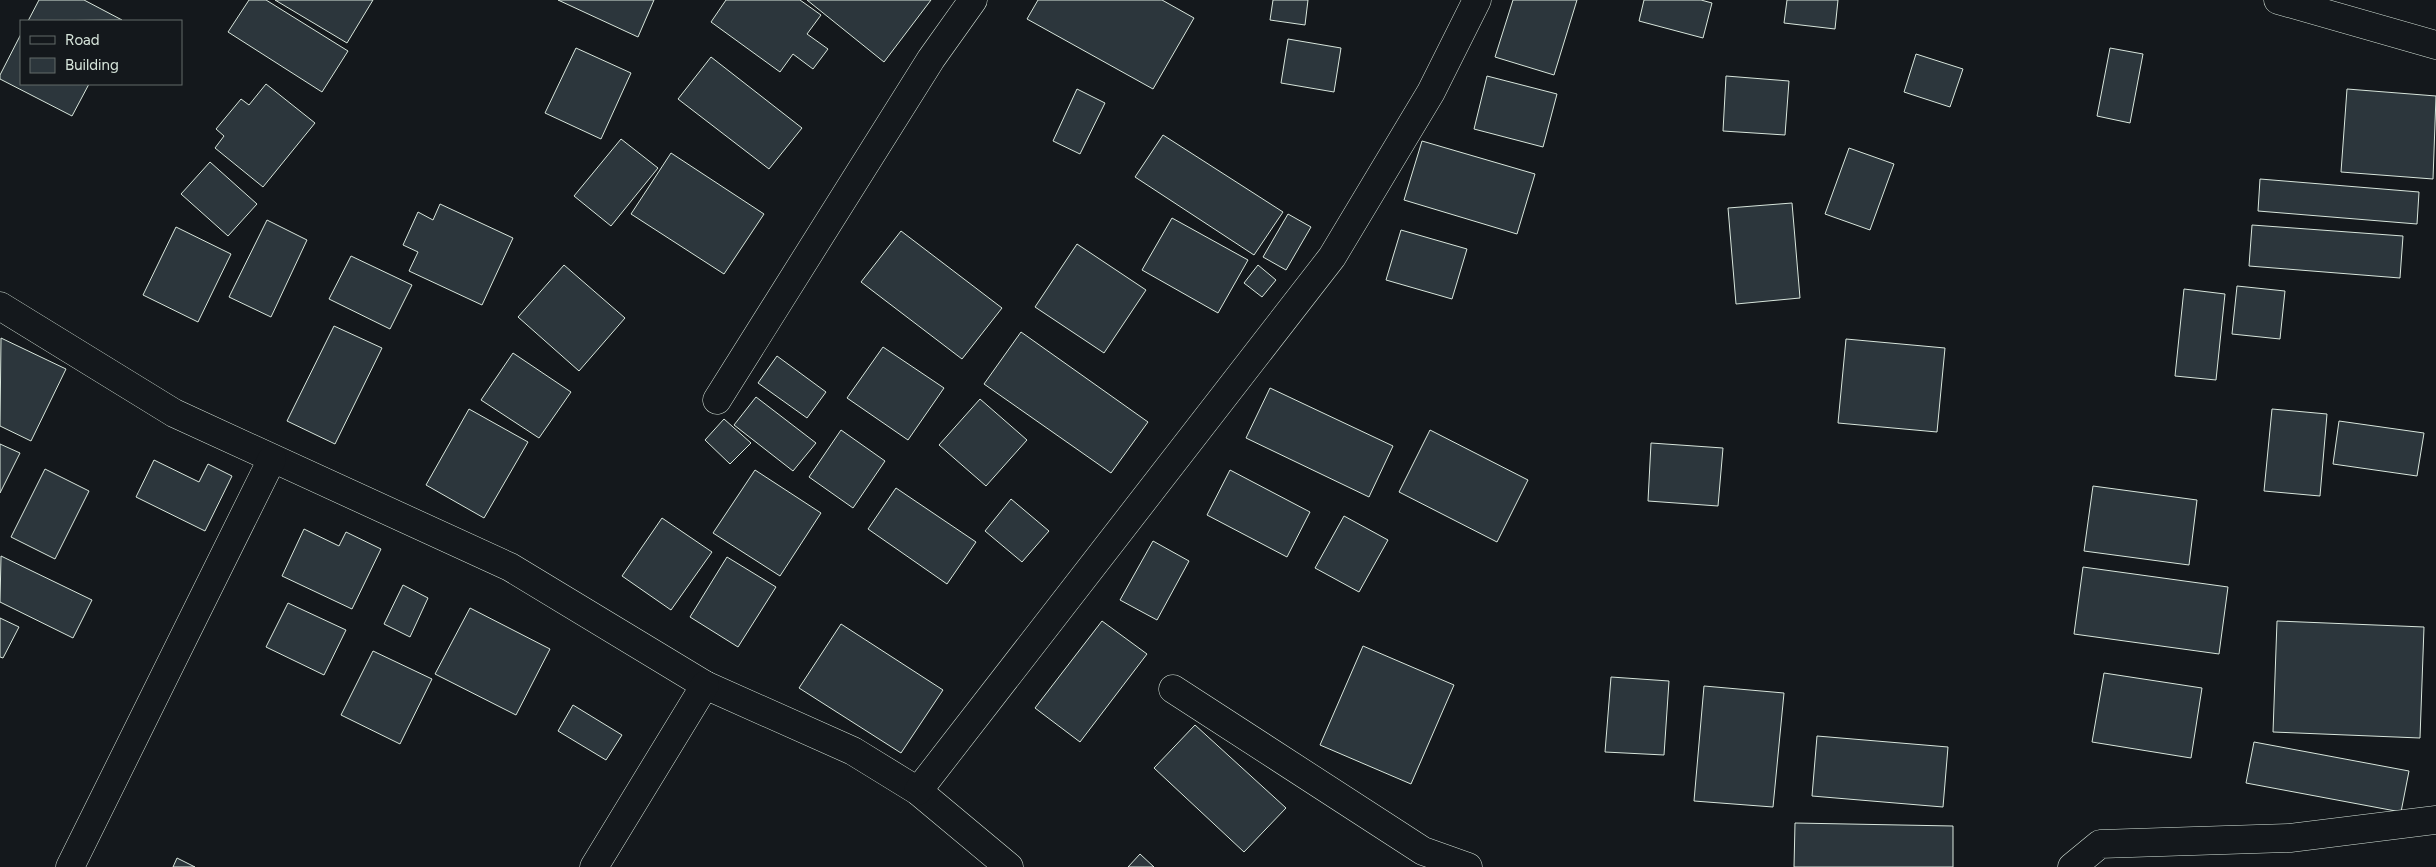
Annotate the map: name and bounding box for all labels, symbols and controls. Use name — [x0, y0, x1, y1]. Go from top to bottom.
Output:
legend — [20, 20, 182, 85]
text: Road — [65, 31, 100, 49]
text: Building — [65, 56, 119, 74]

